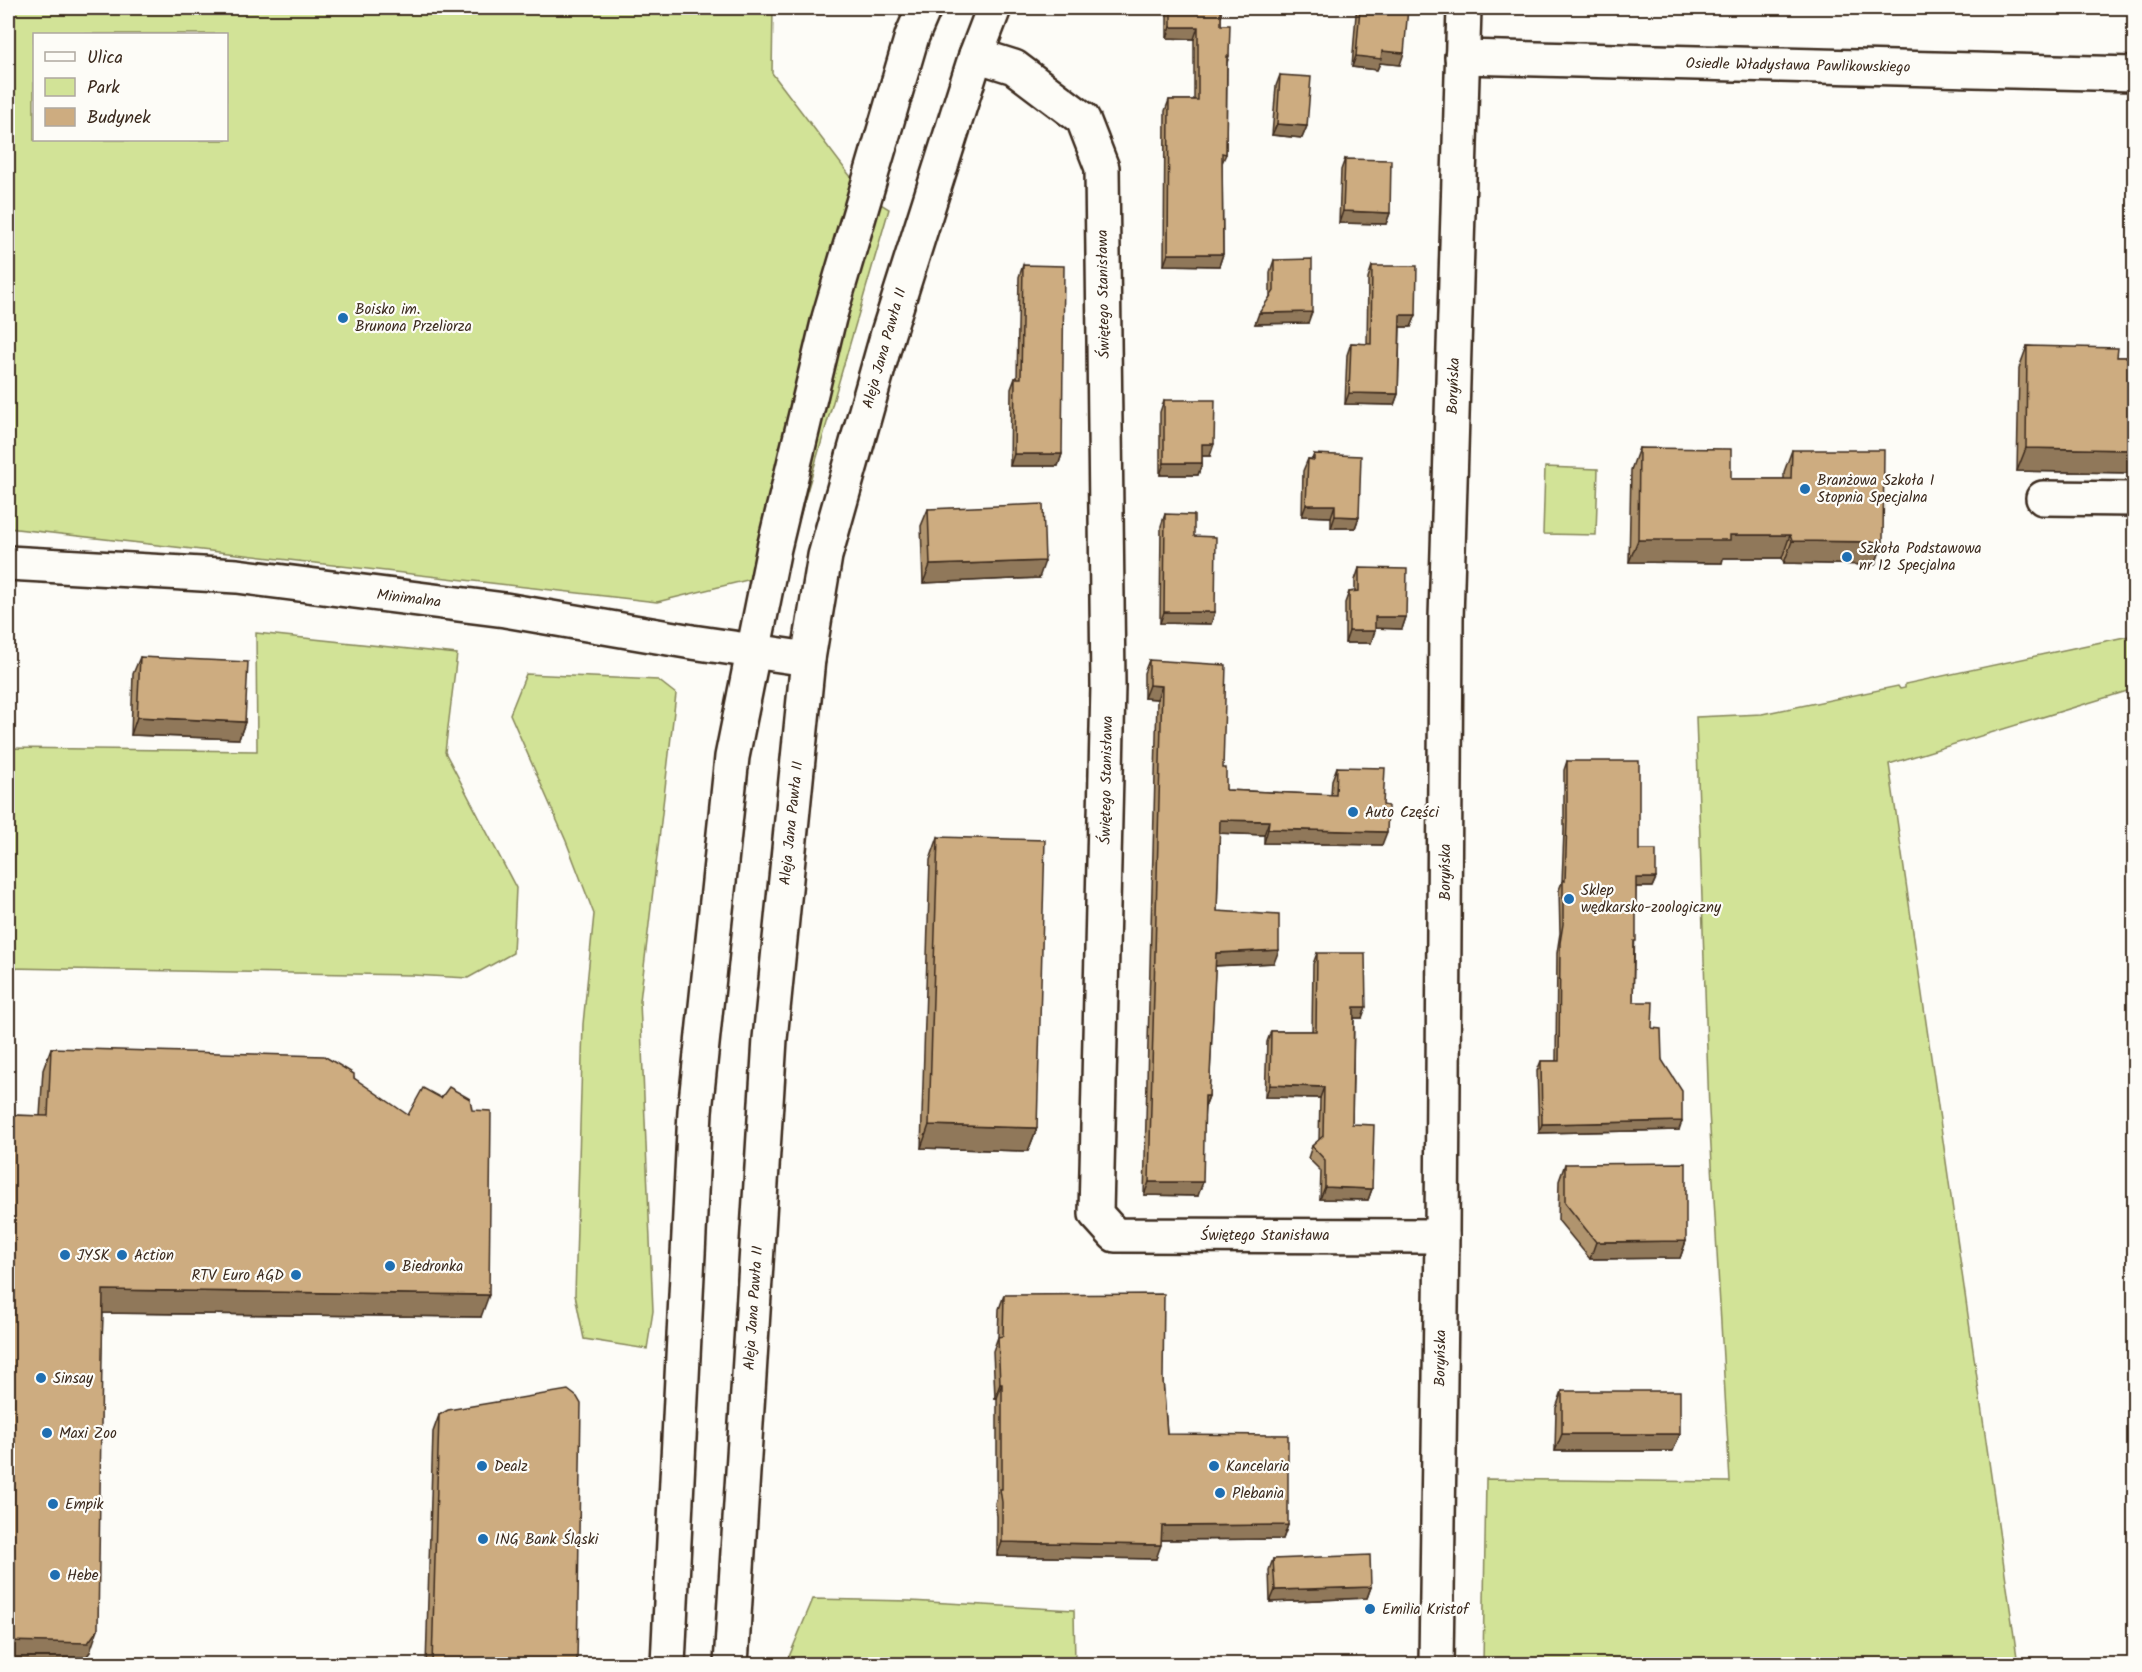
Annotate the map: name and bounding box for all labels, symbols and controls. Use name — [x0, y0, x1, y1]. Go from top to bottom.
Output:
legend — [33, 33, 228, 141]
text: Ulica — [87, 44, 123, 73]
street label: Osiedle Władysława Pawlikowskiego — [1685, 52, 1911, 80]
text: Park — [87, 74, 120, 103]
text: Budynek — [87, 104, 151, 133]
street label: Świętego Stanisława — [1091, 229, 1117, 359]
street label: Aleja Jana Pawła II — [856, 285, 914, 411]
place label: Boisko im. Brunona Przeliorza — [355, 298, 472, 339]
marker: Boisko im. Brunona Przeliorza — [336, 311, 350, 325]
street label: Boryńska — [1441, 357, 1467, 415]
place label: Branżowa Szkoła I Stopnia Specjalna — [1817, 469, 1935, 510]
marker: Branżowa Szkoła I Stopnia Specjalna — [1798, 482, 1812, 496]
place label: Szkoła Podstawowa nr 12 Specjalna — [1859, 537, 1982, 578]
marker: Szkoła Podstawowa nr 12 Specjalna — [1840, 550, 1854, 564]
street label: Minimalna — [375, 583, 442, 615]
street label: Świętego Stanisława — [1094, 715, 1120, 845]
street label: Aleja Jana Pawła II — [774, 760, 810, 886]
place label: Auto Części — [1365, 801, 1440, 825]
marker: Auto Części — [1346, 805, 1360, 819]
street label: Boryńska — [1434, 844, 1458, 900]
place label: Sklep wędkarsko-zoologiczny — [1581, 879, 1722, 920]
marker: Sklep wędkarsko-zoologiczny — [1562, 892, 1576, 906]
street label: Świętego Stanisława — [1201, 1224, 1329, 1248]
place label: JYSK — [77, 1244, 110, 1268]
place label: Action — [134, 1244, 174, 1268]
street label: Aleja Jana Pawła II — [738, 1245, 770, 1371]
marker: JYSK — [58, 1248, 72, 1262]
marker: Action — [115, 1248, 129, 1262]
place label: Biedronka — [402, 1255, 463, 1279]
marker: Biedronka — [383, 1259, 397, 1273]
place label: RTV Euro AGD — [191, 1264, 284, 1288]
marker: RTV Euro AGD — [289, 1268, 303, 1282]
street label: Boryńska — [1429, 1329, 1453, 1387]
place label: Sinsay — [53, 1367, 94, 1391]
marker: Sinsay — [34, 1371, 48, 1385]
place label: Maxi Zoo — [59, 1422, 117, 1446]
marker: Maxi Zoo — [40, 1426, 54, 1440]
place label: Dealz — [494, 1455, 528, 1479]
place label: Kancelaria — [1226, 1455, 1290, 1479]
marker: Dealz — [475, 1459, 489, 1473]
marker: Kancelaria — [1207, 1459, 1221, 1473]
place label: Plebania — [1232, 1482, 1284, 1506]
marker: Plebania — [1213, 1486, 1227, 1500]
place label: Empik — [65, 1493, 104, 1517]
marker: Empik — [46, 1497, 60, 1511]
place label: ING Bank Śląski — [495, 1528, 600, 1552]
marker: ING Bank Śląski — [476, 1532, 490, 1546]
place label: Hebe — [67, 1564, 99, 1588]
marker: Hebe — [48, 1568, 62, 1582]
place label: Emilia Kristof — [1382, 1598, 1470, 1622]
marker: Emilia Kristof — [1363, 1602, 1377, 1616]

